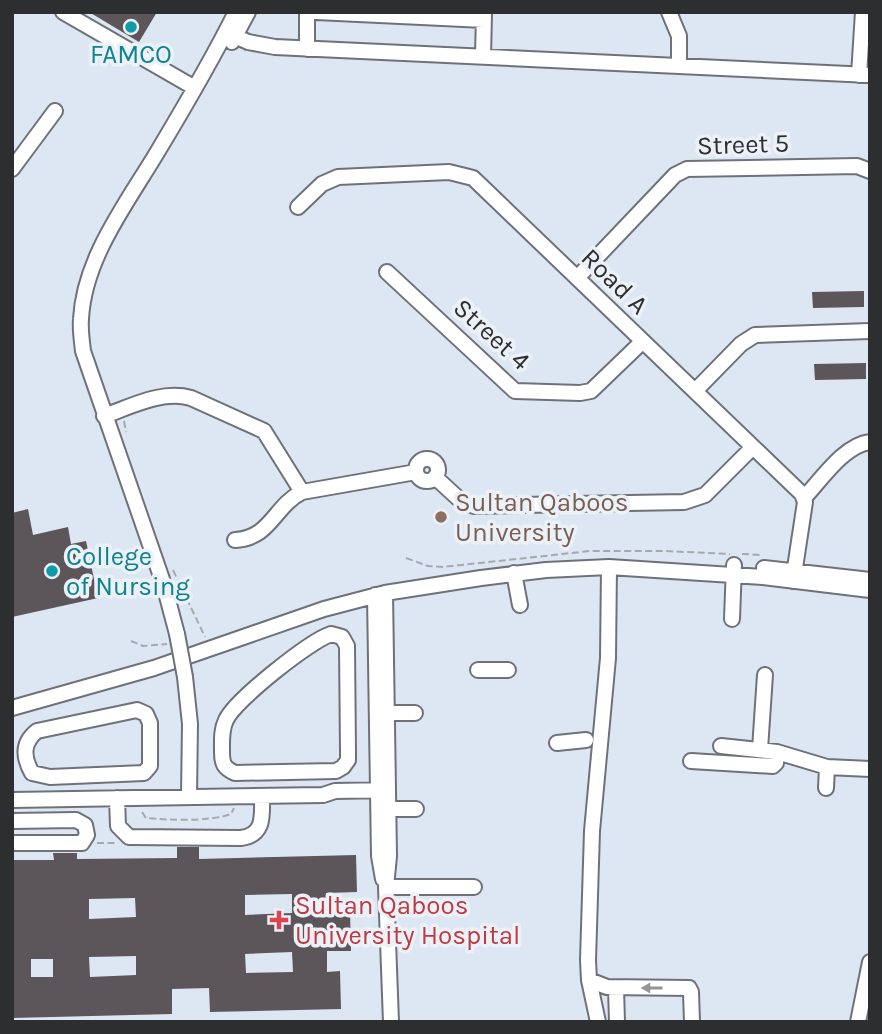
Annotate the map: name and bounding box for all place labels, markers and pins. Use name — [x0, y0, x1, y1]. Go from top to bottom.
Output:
marker: FAMCO — [123, 19, 139, 35]
place label: FAMCO — [90, 39, 172, 70]
place label: Sultan Qaboos University — [455, 487, 628, 548]
marker: Sultan Qaboos University — [433, 509, 449, 525]
place label: College of Nursing — [66, 541, 190, 602]
marker: College of Nursing — [44, 563, 60, 579]
place label: Sultan Qaboos University Hospital — [295, 890, 520, 951]
marker: Sultan Qaboos University Hospital — [269, 910, 289, 930]

